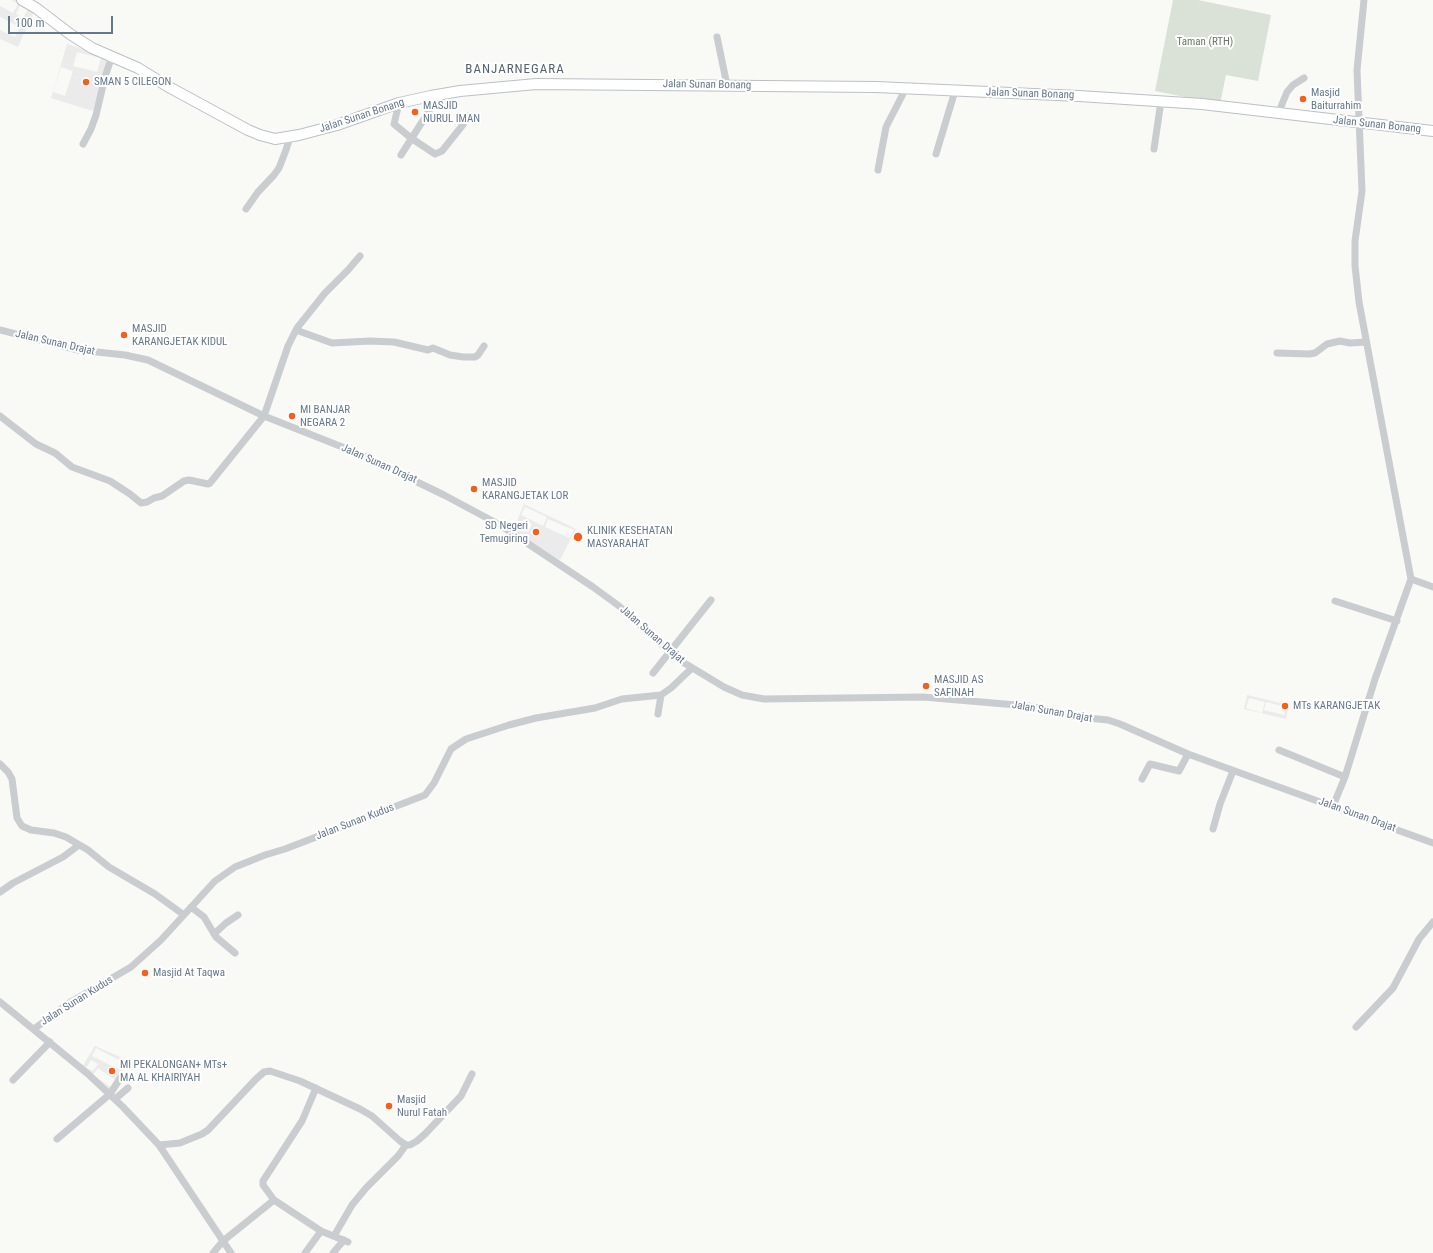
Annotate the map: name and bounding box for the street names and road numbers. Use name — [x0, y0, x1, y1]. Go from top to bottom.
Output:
street label: Jalan Sunan Bonang — [663, 78, 751, 92]
street label: Jalan Sunan Bonang — [986, 86, 1074, 102]
street label: Jalan Sunan Bonang — [318, 96, 406, 136]
street label: Jalan Sunan Bonang — [1332, 114, 1422, 136]
street label: Jalan Sunan Drajat — [14, 327, 96, 359]
street label: Jalan Sunan Drajat — [339, 441, 419, 487]
street label: Jalan Sunan Drajat — [617, 603, 687, 667]
street label: Jalan Sunan Drajat — [1011, 698, 1093, 726]
street label: Jalan Sunan Drajat — [1317, 795, 1397, 835]
street label: Jalan Sunan Kudus — [314, 801, 396, 843]
street label: Jalan Sunan Kudus — [38, 973, 116, 1029]

